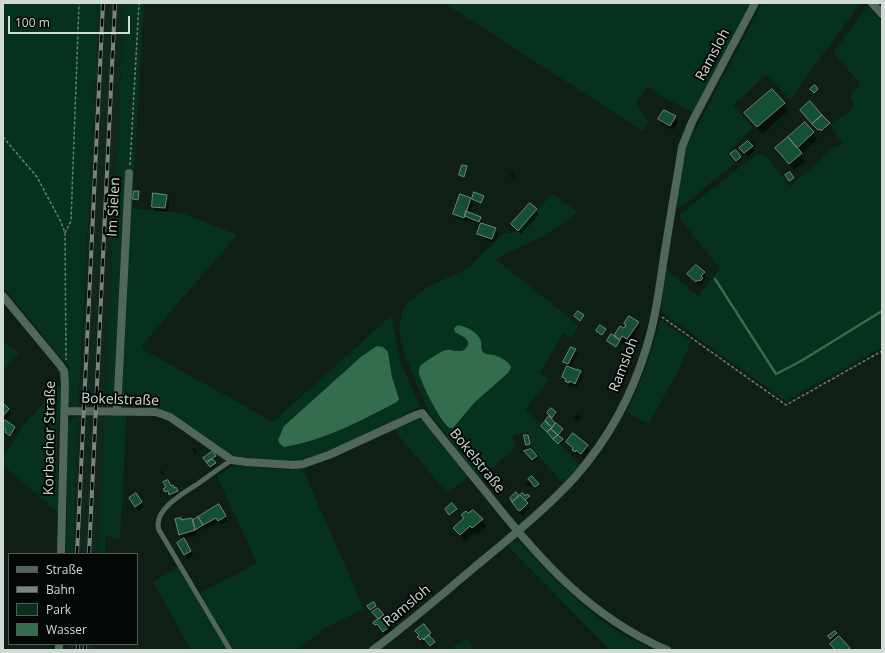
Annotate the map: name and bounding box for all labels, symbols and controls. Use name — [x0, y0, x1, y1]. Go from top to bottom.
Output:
scale bar — [10, 8, 132, 34]
text: 100 m — [15, 14, 50, 31]
street label: Ramsloh — [692, 26, 734, 84]
street label: Im Sielen — [104, 177, 124, 237]
street label: Ramsloh — [606, 336, 642, 394]
street label: Korbacher Straße — [41, 381, 59, 495]
street label: Bokelstraße — [81, 390, 159, 410]
street label: Bokelstraße — [446, 425, 508, 497]
legend — [8, 553, 138, 645]
text: Straße — [46, 561, 83, 578]
text: Bahn — [46, 581, 75, 598]
street label: Ramsloh — [380, 581, 434, 631]
text: Park — [46, 601, 71, 618]
text: Wasser — [46, 621, 87, 638]

